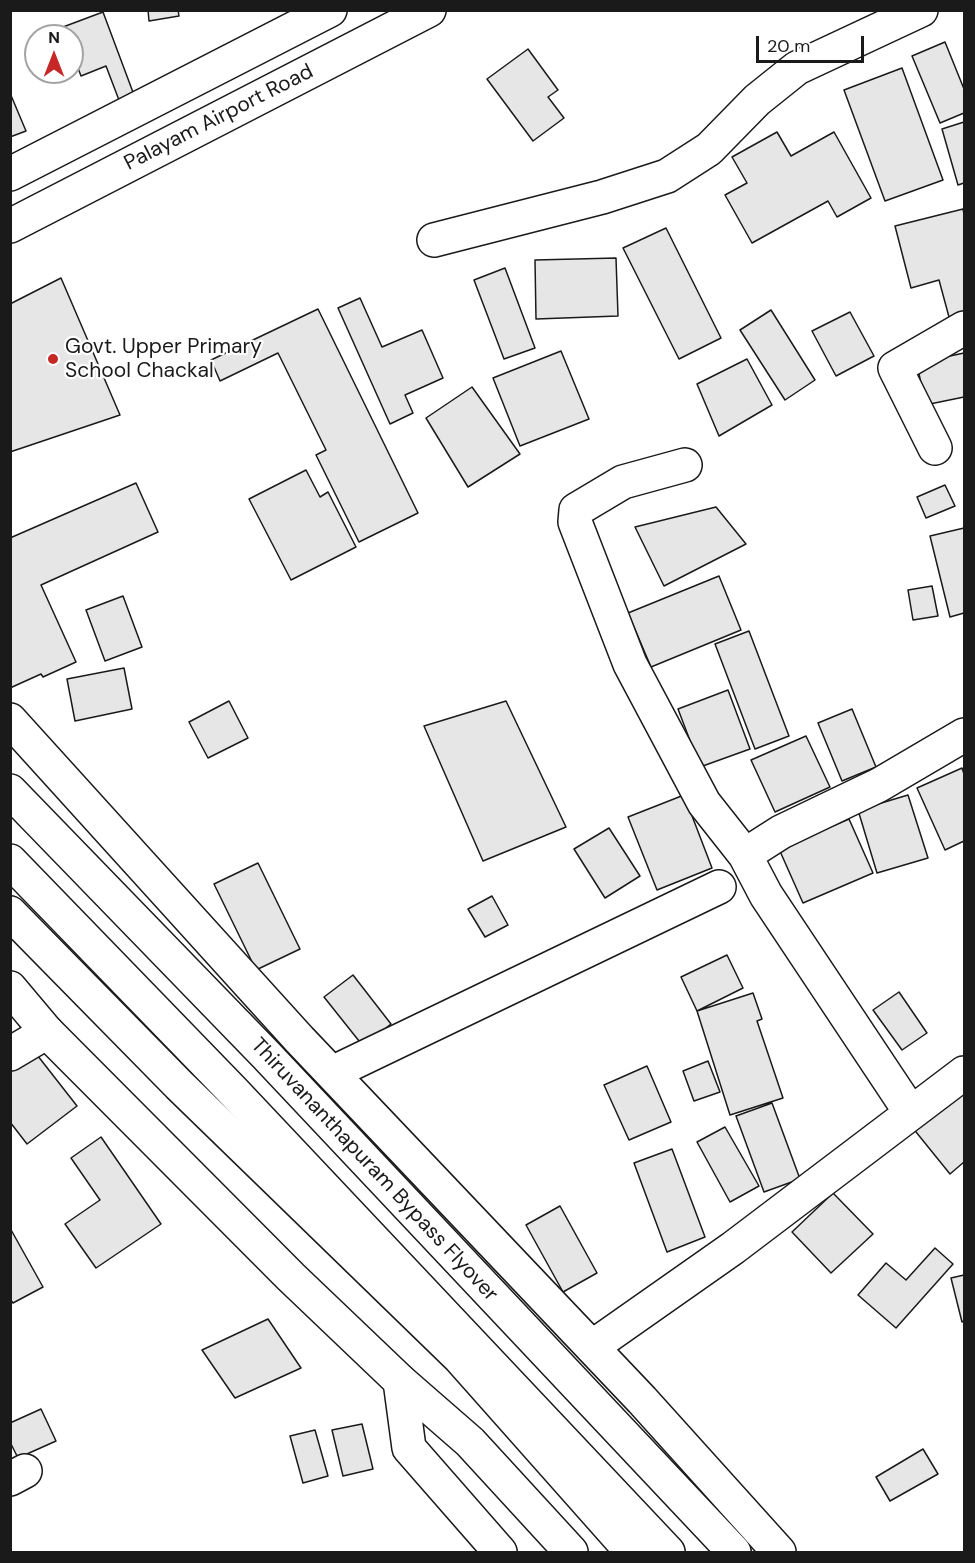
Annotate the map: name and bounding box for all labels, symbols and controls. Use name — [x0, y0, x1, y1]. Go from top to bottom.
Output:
north arrow — [24, 24, 84, 84]
scale bar — [759, 24, 867, 62]
text: N — [48, 27, 60, 48]
text: 20 m — [767, 34, 810, 58]
street label: Palayam Airport Road — [120, 59, 318, 177]
place label: Govt. Upper Primary School Chackal — [65, 334, 262, 384]
marker: Govt. Upper Primary School Chackal — [46, 352, 60, 366]
street label: Thiruvananthapuram Bypass Flyover — [245, 1033, 503, 1307]

